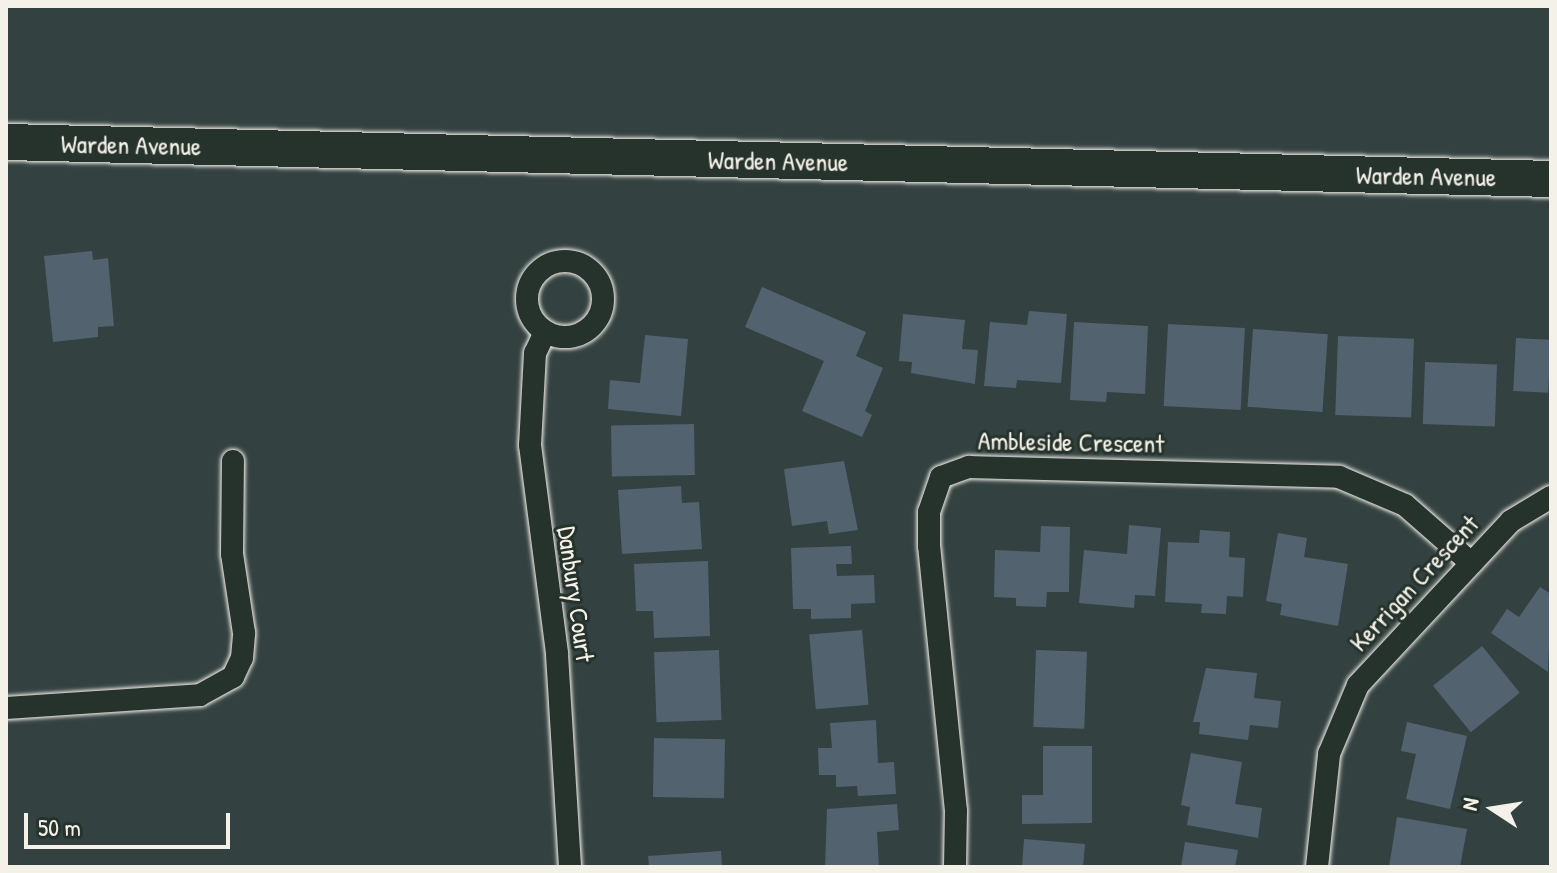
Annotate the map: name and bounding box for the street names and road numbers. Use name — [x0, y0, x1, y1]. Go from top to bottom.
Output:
street label: Warden Avenue — [61, 128, 201, 162]
street label: Warden Avenue — [708, 144, 848, 178]
street label: Warden Avenue — [1356, 159, 1496, 193]
street label: Ambleside Crescent — [978, 425, 1164, 459]
street label: Kerrigan Crescent — [1343, 508, 1485, 658]
street label: Danbury Court — [551, 524, 601, 664]

